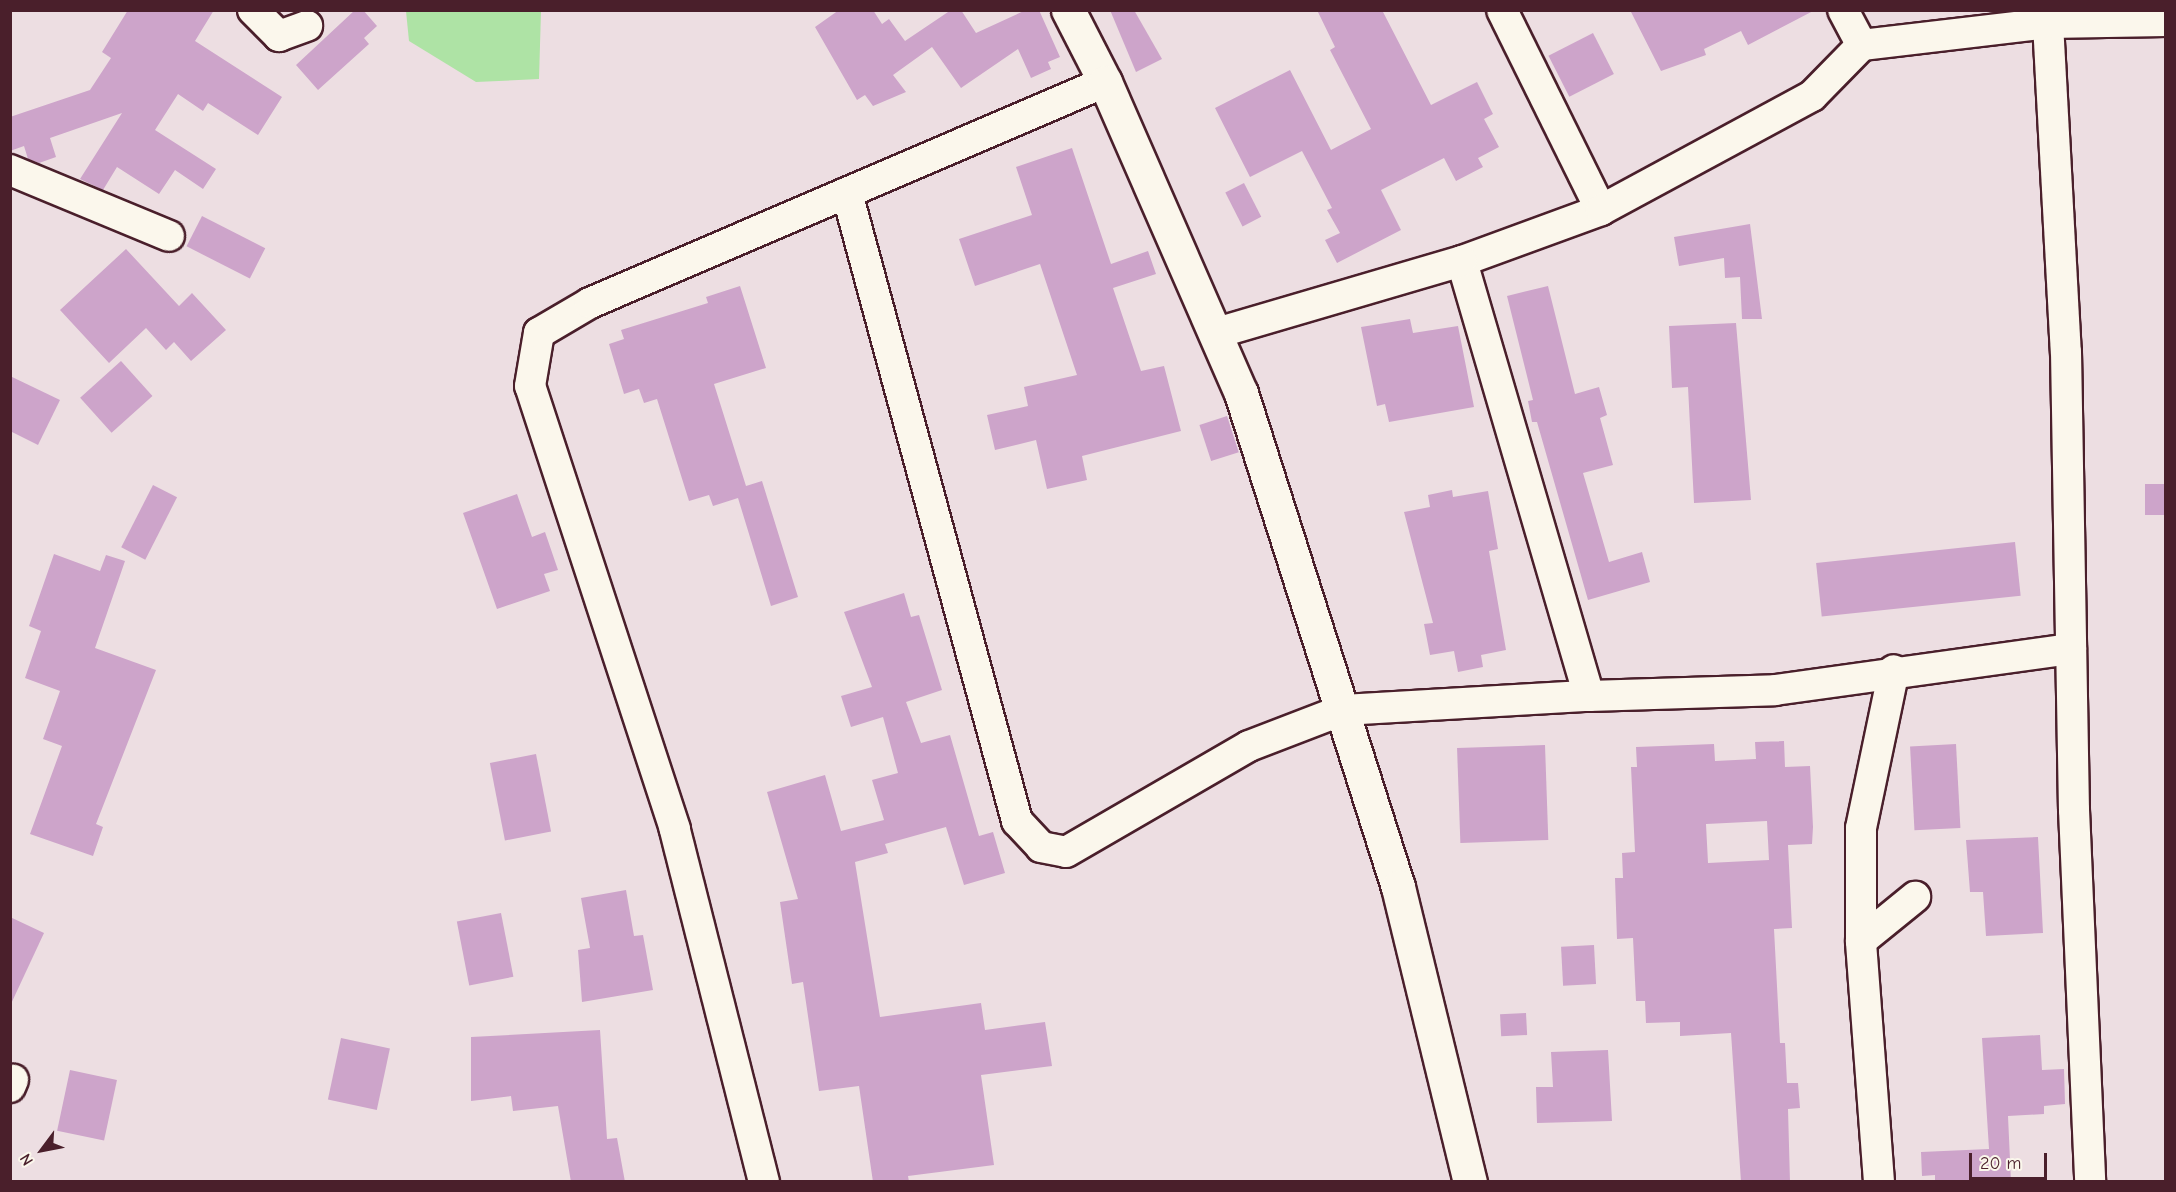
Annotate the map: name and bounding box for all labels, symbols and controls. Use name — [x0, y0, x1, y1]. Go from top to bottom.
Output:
north arrow — [12, 1120, 72, 1180]
scale bar — [1972, 1141, 2050, 1179]
text: N — [16, 1150, 37, 1169]
text: 20 m — [1980, 1153, 2021, 1174]

